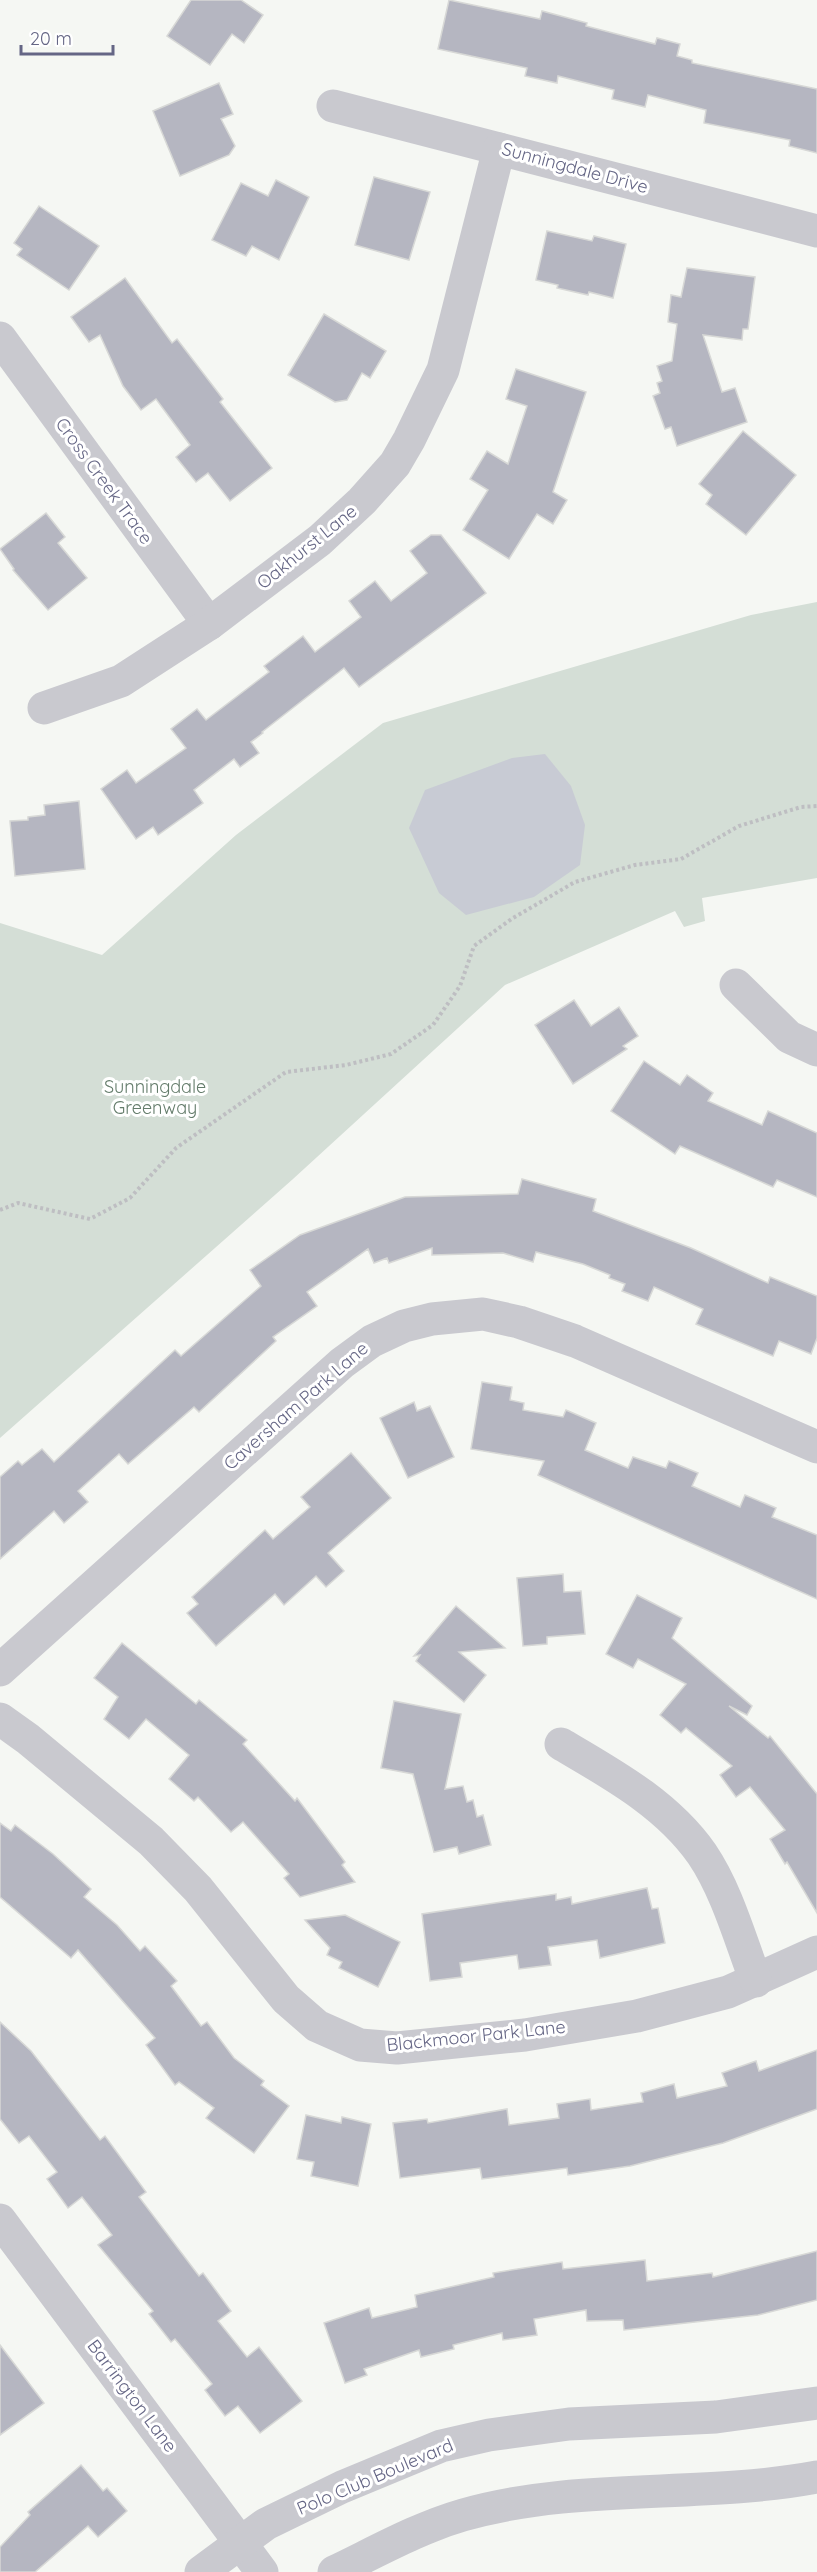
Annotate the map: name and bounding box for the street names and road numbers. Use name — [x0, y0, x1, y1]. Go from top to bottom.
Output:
street label: Sunningdale Drive — [499, 137, 651, 198]
street label: Cross Creek Trace — [51, 413, 158, 549]
street label: Oakhurst Lane — [252, 499, 361, 594]
street label: Caversham Park Lane — [219, 1337, 373, 1475]
street label: Blackmoor Park Lane — [385, 2015, 567, 2056]
street label: Barrington Lane — [83, 2335, 182, 2457]
street label: Polo Club Boulevard — [293, 2433, 456, 2520]

